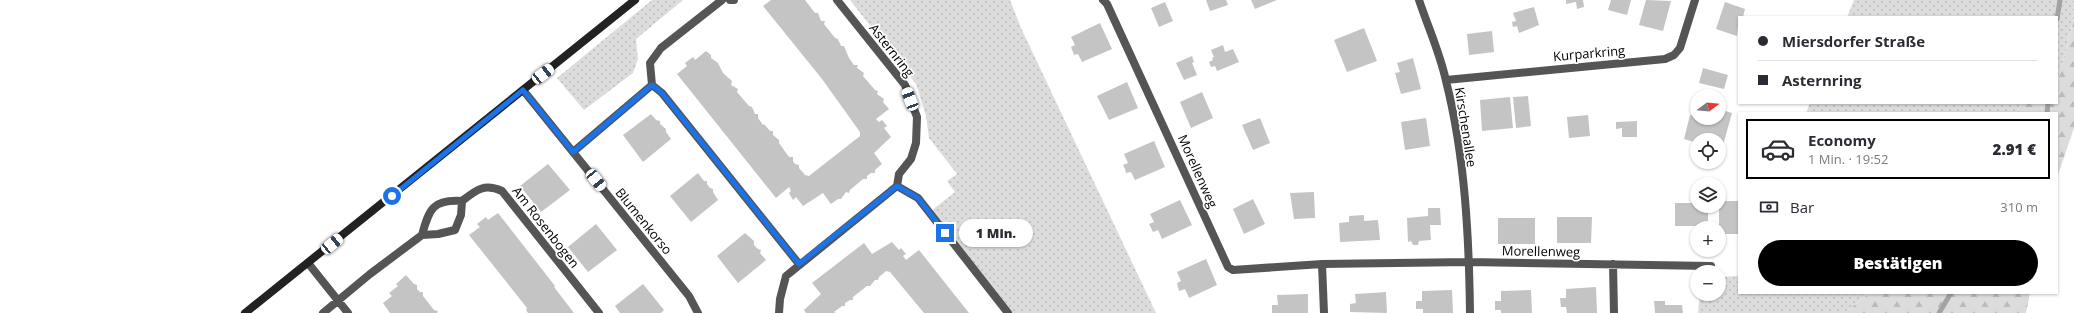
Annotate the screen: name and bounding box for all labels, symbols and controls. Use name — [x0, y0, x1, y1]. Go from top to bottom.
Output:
street label: Asternring — [865, 20, 919, 80]
text: Miersdorfer Straße — [1782, 31, 1925, 51]
street label: Kurparkring — [1552, 41, 1626, 65]
car — [530, 62, 556, 86]
text: Asternring — [1782, 70, 1862, 90]
car — [900, 86, 920, 112]
street label: Kirschenallee — [1451, 86, 1481, 168]
north arrow — [1690, 89, 1726, 125]
map controls — [1690, 89, 1726, 301]
text: Economy — [1808, 130, 1876, 150]
icon: car — [1760, 131, 1796, 167]
street label: Morellenweg — [1174, 132, 1222, 210]
button: locate — [1690, 133, 1726, 169]
text: 2.91 € — [1993, 139, 2036, 159]
text: 1 Min. · 19:52 — [1808, 150, 1889, 168]
car — [584, 167, 608, 193]
button: layers — [1690, 177, 1726, 213]
street label: Am Rosenbogen — [508, 182, 584, 272]
street label: Blumenkorso — [612, 184, 677, 258]
route start — [383, 187, 401, 205]
icon: cash — [1758, 196, 1780, 218]
text: Bar — [1790, 197, 1814, 217]
text: 310 m — [2000, 198, 2038, 216]
callout: 1 Min. — [959, 219, 1033, 247]
button: + — [1690, 221, 1726, 257]
route end — [936, 224, 954, 242]
text: 1 Min. — [976, 224, 1016, 242]
car — [319, 232, 345, 256]
button: Bestätigen — [1758, 240, 2038, 286]
street label: Morellenweg — [1502, 241, 1580, 261]
button: − — [1690, 265, 1726, 301]

